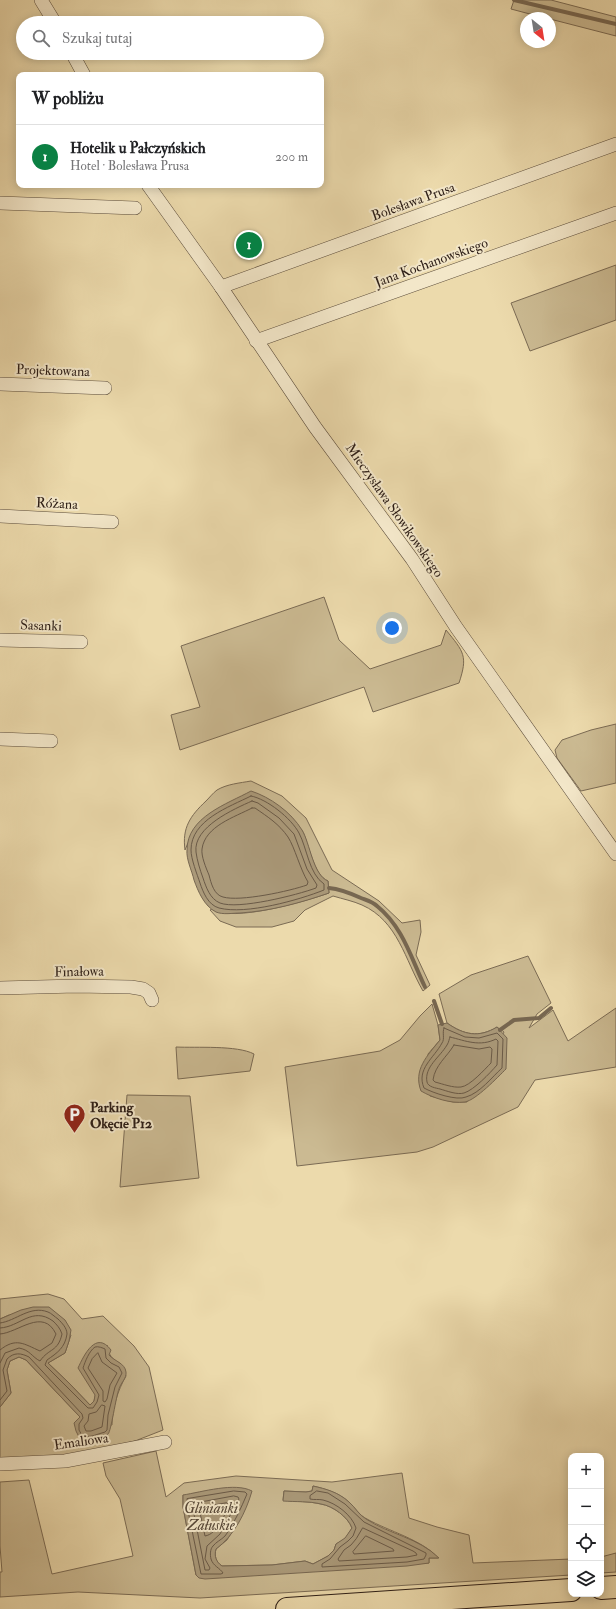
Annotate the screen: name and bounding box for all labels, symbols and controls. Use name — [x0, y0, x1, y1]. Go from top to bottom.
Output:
north arrow — [520, 12, 556, 48]
search box — [16, 16, 324, 60]
icon: search — [30, 27, 52, 49]
text: Szukaj tutaj — [62, 29, 132, 48]
text: W pobliżu — [32, 88, 104, 109]
text: Hotelik u Pałczyńskich — [70, 139, 206, 158]
text: 1 — [43, 149, 47, 165]
text: 200 m — [275, 149, 308, 165]
text: Hotel · Bolesława Prusa — [70, 158, 189, 174]
street label: Bolesława Prusa — [369, 178, 457, 224]
pin: 1 — [236, 230, 262, 260]
street label: Jana Kochanowskiego — [371, 234, 490, 291]
street label: Projektowana — [16, 361, 91, 380]
street label: Mieczysława Słowikowskiego — [341, 440, 447, 581]
street label: Różana — [35, 494, 79, 513]
street label: Sasanki — [20, 616, 62, 635]
your location — [382, 618, 402, 638]
street label: Finałowa — [54, 963, 104, 980]
place label: Parking Okęcie P12 — [90, 1099, 152, 1132]
parking icon: Parking Okęcie P12 — [61, 1102, 87, 1135]
street label: Emaliowa — [53, 1429, 110, 1454]
map controls — [568, 1453, 604, 1597]
button: + — [568, 1453, 604, 1489]
button: − — [568, 1489, 604, 1525]
water label: Glinianki Załuskie — [184, 1499, 238, 1535]
button: locate — [568, 1525, 604, 1561]
button: layers — [568, 1561, 604, 1597]

